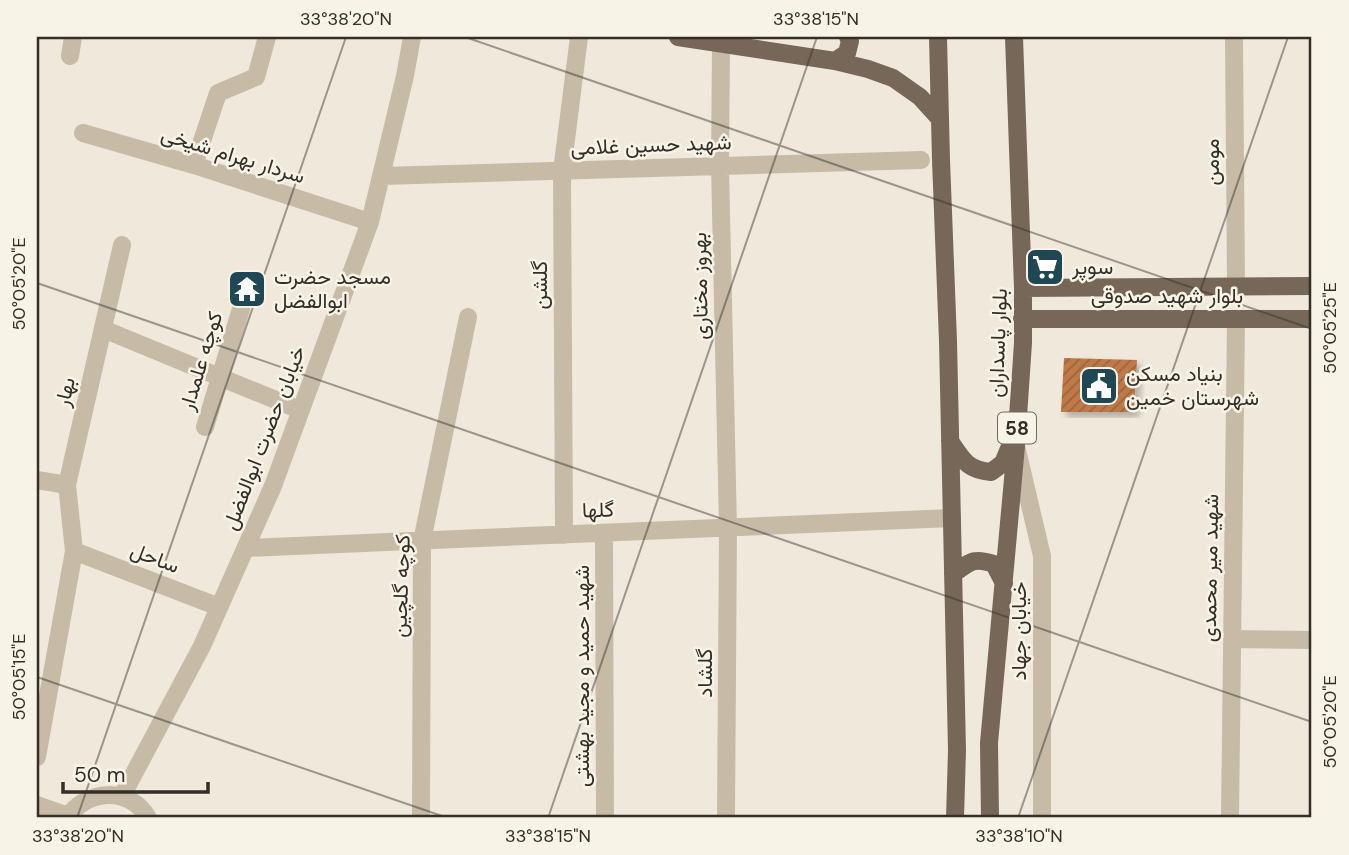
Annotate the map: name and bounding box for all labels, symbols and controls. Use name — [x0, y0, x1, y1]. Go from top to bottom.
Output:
text: 33°38'20"N — [300, 7, 392, 31]
text: 33°38'15"N — [773, 7, 859, 31]
street label: سردار بهرام شیخی — [158, 120, 308, 190]
street label: شهید حسین غلامی — [570, 128, 732, 162]
street label: مومن — [1198, 139, 1226, 185]
street label: بهروز مختاری — [685, 232, 715, 340]
text: 50°05'20"E — [7, 237, 31, 331]
supermarket icon: سوپر — [1024, 246, 1066, 288]
place label: سوپر — [1071, 253, 1113, 281]
street label: گلشن — [526, 261, 554, 309]
place label: مسجد حضرت ابوالفضل — [274, 263, 391, 315]
temple icon: مسجد حضرت ابوالفضل — [226, 268, 268, 310]
street label: بلوار شهید صدوقی — [1091, 282, 1243, 310]
text: 50°05'25"E — [1318, 282, 1342, 374]
street label: بلوار پاسداران — [982, 288, 1014, 398]
street label: کوچه علمدار — [172, 308, 229, 415]
street label: خیابان حضرت ابوالفضل — [216, 342, 312, 534]
place label: بنیاد مسکن شهرستان خمین — [1126, 360, 1259, 412]
public building icon: بنیاد مسکن شهرستان خمین — [1078, 365, 1120, 407]
street label: بهار — [48, 375, 82, 410]
road number: 58 — [998, 412, 1036, 444]
street label: شهید میر محمدی — [1195, 494, 1225, 642]
street label: گلها — [582, 495, 614, 525]
street label: کوچه گلچین — [385, 534, 417, 638]
street label: ساحل — [127, 536, 183, 580]
street label: شهید حمید و مجید بهشتی — [568, 565, 596, 787]
street label: خیابان جهاد — [1005, 582, 1033, 680]
text: 50°05'15"E — [7, 633, 31, 721]
street label: گلشاد — [691, 648, 719, 698]
text: 50°05'20"E — [1318, 675, 1342, 769]
scale bar — [63, 750, 208, 794]
text: 50 m — [74, 761, 125, 789]
text: 33°38'20"N — [32, 824, 124, 848]
text: 33°38'15"N — [505, 824, 591, 848]
text: 33°38'10"N — [975, 824, 1063, 848]

